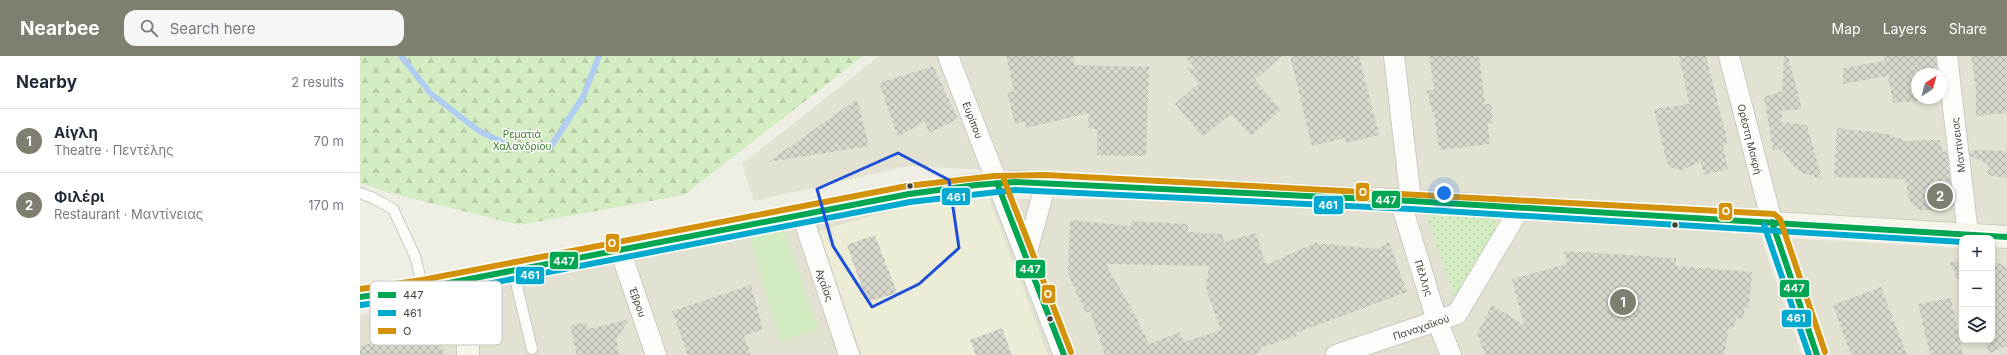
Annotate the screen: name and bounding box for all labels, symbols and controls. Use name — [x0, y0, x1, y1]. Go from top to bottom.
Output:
search box — [124, 10, 404, 46]
text: Nearbee — [20, 17, 100, 40]
icon: search — [138, 17, 160, 39]
text: Search here — [170, 19, 255, 38]
text: Map — [1832, 20, 1861, 37]
text: Layers — [1883, 20, 1927, 37]
text: Share — [1949, 20, 1987, 37]
north arrow — [1911, 68, 1947, 104]
text: Nearby — [16, 72, 77, 92]
text: 2 results — [291, 74, 344, 90]
street label: Ευρίπου — [960, 100, 986, 140]
street label: Ορέστη Μακρή — [1734, 103, 1765, 176]
street label: Μαντίνειας — [1949, 116, 1967, 173]
text: Αίγλη — [54, 123, 98, 142]
park label: Ρεματιά Χαλανδρίου — [493, 128, 551, 152]
text: 1 — [26, 133, 32, 149]
text: 70 m — [314, 133, 344, 149]
text: Theatre · Πεντέλης — [54, 142, 174, 158]
unlabelled marker — [905, 181, 915, 191]
pin: 2 — [1927, 181, 1953, 211]
line badge: Ο — [1355, 182, 1370, 202]
your location — [1434, 183, 1454, 203]
text: Ο — [1359, 185, 1367, 199]
text: Φιλέρι — [54, 187, 105, 206]
line badge: 461 — [941, 187, 971, 206]
text: 461 — [946, 190, 966, 204]
line badge: 447 — [1371, 190, 1401, 209]
text: 447 — [1375, 193, 1397, 207]
line badge: 461 — [1313, 195, 1344, 215]
text: 2 — [25, 197, 33, 213]
text: 170 m — [308, 197, 344, 213]
text: 461 — [1318, 198, 1338, 212]
line badge: Ο — [1718, 202, 1733, 221]
text: Ο — [1722, 204, 1730, 218]
text: Restaurant · Μαντίνειας — [54, 206, 203, 222]
unlabelled marker — [1670, 220, 1680, 230]
line badge: Ο — [605, 233, 620, 253]
map controls — [1959, 235, 1995, 343]
button: + — [1959, 235, 1995, 271]
text: Ο — [608, 236, 616, 250]
line badge: 447 — [549, 251, 579, 270]
text: 447 — [553, 254, 575, 268]
street label: Πέλλης — [1412, 258, 1436, 298]
line badge: 447 — [1015, 259, 1046, 279]
text: 447 — [1019, 262, 1041, 276]
line badge: 461 — [515, 266, 545, 285]
street label: Αχαΐας — [814, 267, 836, 303]
text: 461 — [520, 268, 540, 282]
button: − — [1959, 271, 1995, 307]
line badge: 447 — [1779, 279, 1810, 298]
legend — [370, 281, 502, 345]
text: 447 — [1783, 281, 1805, 295]
line badge: Ο — [1041, 284, 1056, 304]
street label: Έβρου — [627, 285, 649, 319]
text: Ο — [1044, 287, 1052, 301]
pin: 1 — [1610, 287, 1636, 317]
text: 447 — [403, 288, 423, 302]
text: 461 — [403, 306, 421, 320]
button: layers — [1959, 307, 1995, 343]
line badge: 461 — [1781, 309, 1812, 328]
text: 461 — [1786, 311, 1806, 325]
street label: Παναχαϊκού — [1391, 312, 1451, 342]
unlabelled marker — [1045, 314, 1055, 324]
text: Ο — [403, 324, 411, 338]

